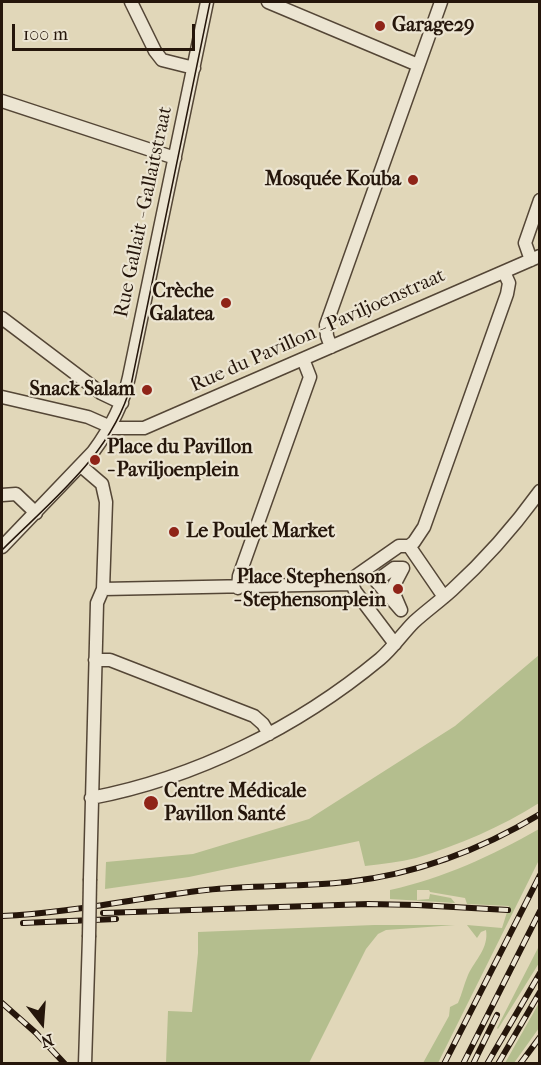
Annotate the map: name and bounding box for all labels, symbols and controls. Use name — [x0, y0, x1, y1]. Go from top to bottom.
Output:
scale bar — [15, 12, 198, 50]
place label: Garage29 — [392, 14, 475, 38]
marker: Garage29 — [373, 19, 387, 33]
text: 100 m — [23, 24, 68, 45]
street label: Rue Gallait - Gallaitstraat — [110, 104, 178, 320]
place label: Mosquée Kouba — [265, 168, 401, 192]
marker: Mosquée Kouba — [406, 173, 420, 187]
street label: Rue du Pavillon - Paviljoenstraat — [187, 264, 449, 398]
place label: Crèche Galatea — [150, 280, 214, 327]
marker: Crèche Galatea — [219, 296, 233, 310]
place label: Snack Salam — [30, 378, 135, 402]
marker: Snack Salam — [140, 383, 154, 397]
place label: Place du Pavillon - Paviljoenplein — [107, 436, 253, 483]
marker: Place du Pavillon - Paviljoenplein — [88, 453, 102, 467]
place label: Le Poulet Market — [186, 520, 335, 544]
marker: Le Poulet Market — [167, 525, 181, 539]
place label: Place Stephenson - Stephensonplein — [233, 566, 386, 613]
marker: Place Stephenson - Stephensonplein — [391, 582, 405, 596]
place label: Centre Médicale Pavillon Santé — [164, 780, 306, 827]
marker: Centre Médicale Pavillon Santé — [142, 794, 160, 812]
north arrow — [12, 993, 72, 1053]
text: N — [39, 1030, 56, 1052]

